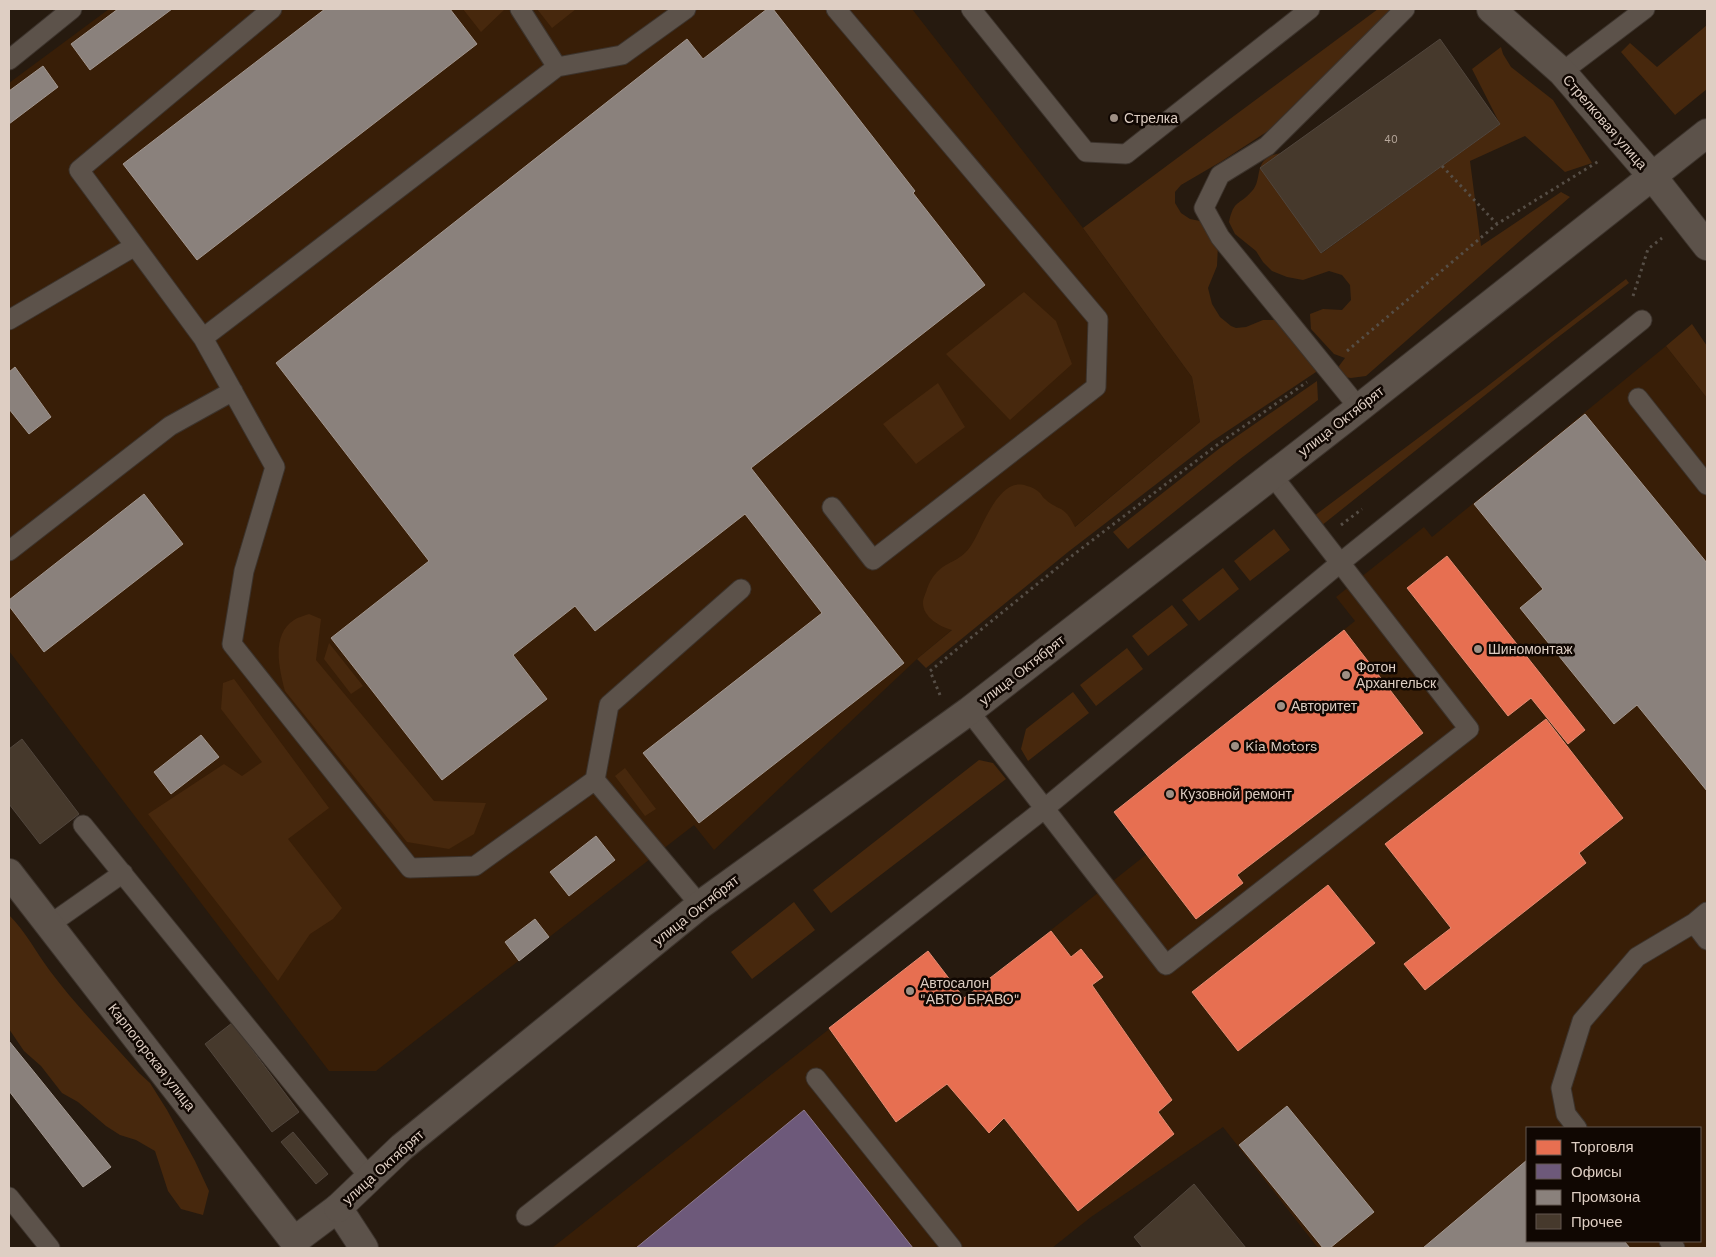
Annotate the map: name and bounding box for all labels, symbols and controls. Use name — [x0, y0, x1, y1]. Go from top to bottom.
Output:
street label: Стрелковая улица — [1560, 72, 1650, 173]
place label: Стрелка — [1124, 110, 1178, 126]
marker: Стрелка — [1108, 112, 1120, 124]
house number: 40 — [1384, 133, 1398, 146]
street label: улица Октябрят — [1295, 382, 1387, 459]
street label: улица Октябрят — [976, 631, 1068, 708]
place label: Шиномонтаж — [1488, 641, 1573, 657]
marker: Шиномонтаж — [1472, 643, 1484, 655]
place label: Фотон Архангельск — [1356, 659, 1437, 691]
marker: Фотон Архангельск — [1340, 669, 1352, 681]
place label: Авторитет — [1291, 698, 1358, 714]
marker: Авторитет — [1275, 700, 1287, 712]
place label: Kia Motors — [1245, 738, 1317, 754]
marker: Kia Motors — [1229, 740, 1241, 752]
place label: Кузовной ремонт — [1180, 786, 1292, 802]
marker: Кузовной ремонт — [1164, 788, 1176, 800]
street label: улица Октябрят — [650, 871, 742, 948]
place label: Автосалон "АВТО БРАВО" — [920, 975, 1019, 1007]
marker: Автосалон "АВТО БРАВО" — [904, 985, 916, 997]
street label: Карпогорская улица — [105, 1000, 199, 1114]
street label: улица Октябрят — [339, 1126, 427, 1208]
legend — [1526, 1127, 1701, 1242]
text: Торговля — [1571, 1138, 1634, 1156]
text: Офисы — [1571, 1163, 1622, 1181]
text: Промзона — [1571, 1188, 1641, 1206]
text: Прочее — [1571, 1213, 1623, 1231]

